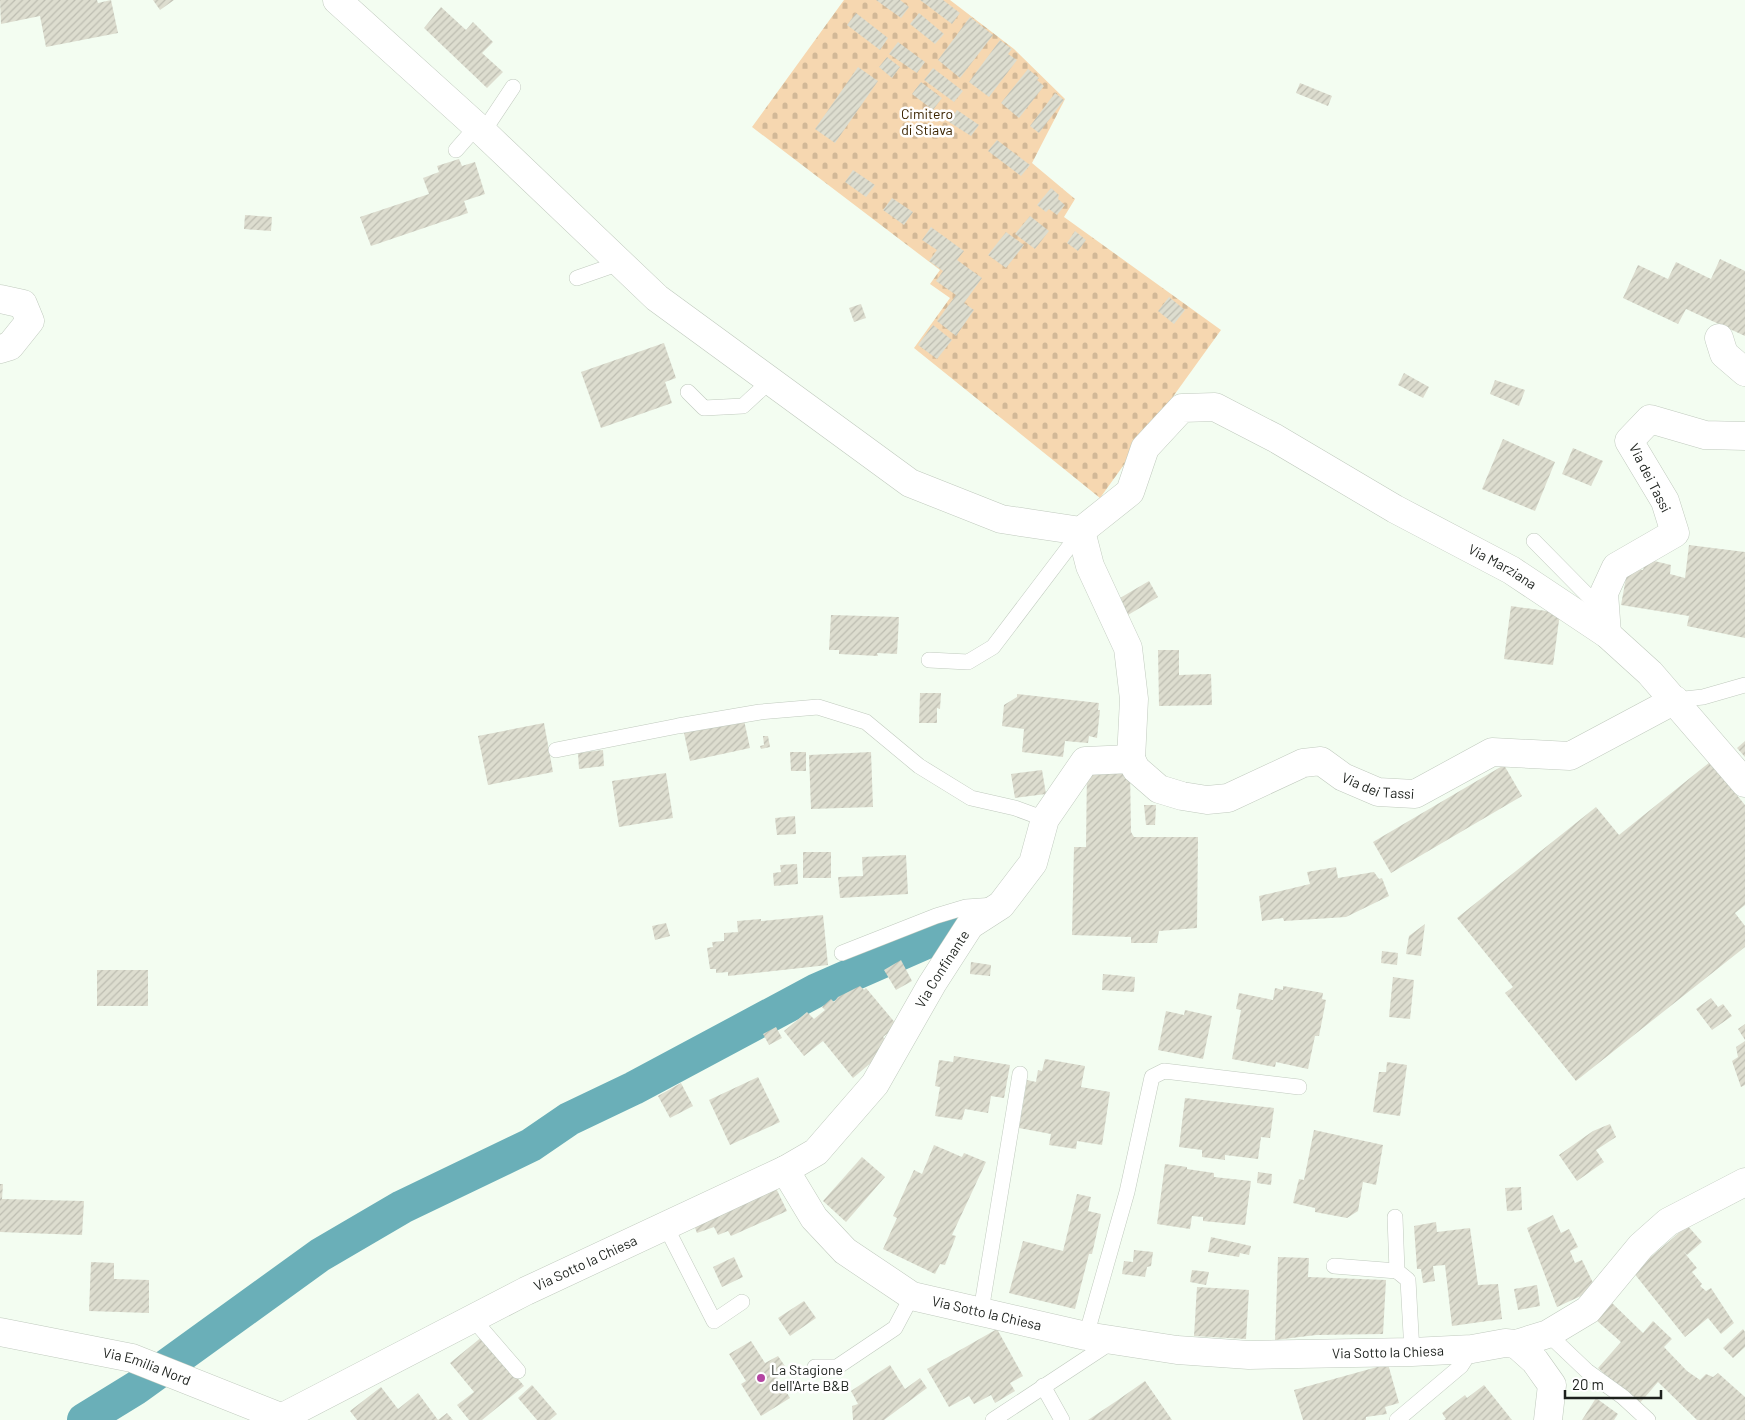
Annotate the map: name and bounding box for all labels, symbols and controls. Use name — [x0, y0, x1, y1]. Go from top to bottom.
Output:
park label: Cimitero di Stiava — [901, 105, 953, 138]
street label: Via dei Tassi — [1626, 441, 1675, 515]
street label: Via Marziana — [1466, 540, 1540, 593]
street label: Via dei Tassi — [1339, 768, 1415, 802]
street label: Via Confinante — [911, 927, 972, 1011]
street label: Via Sotto la Chiesa — [531, 1231, 640, 1294]
street label: Via Sotto la Chiesa — [930, 1292, 1043, 1334]
street label: Via Sotto la Chiesa — [1332, 1341, 1444, 1361]
street label: Via Emilia Nord — [101, 1343, 193, 1389]
place label: La Stagione dell'Arte B&B — [771, 1361, 849, 1394]
scale bar — [1565, 1368, 1661, 1400]
marker: La Stagione dell'Arte B&B — [755, 1372, 767, 1384]
text: 20 m — [1572, 1375, 1604, 1393]

